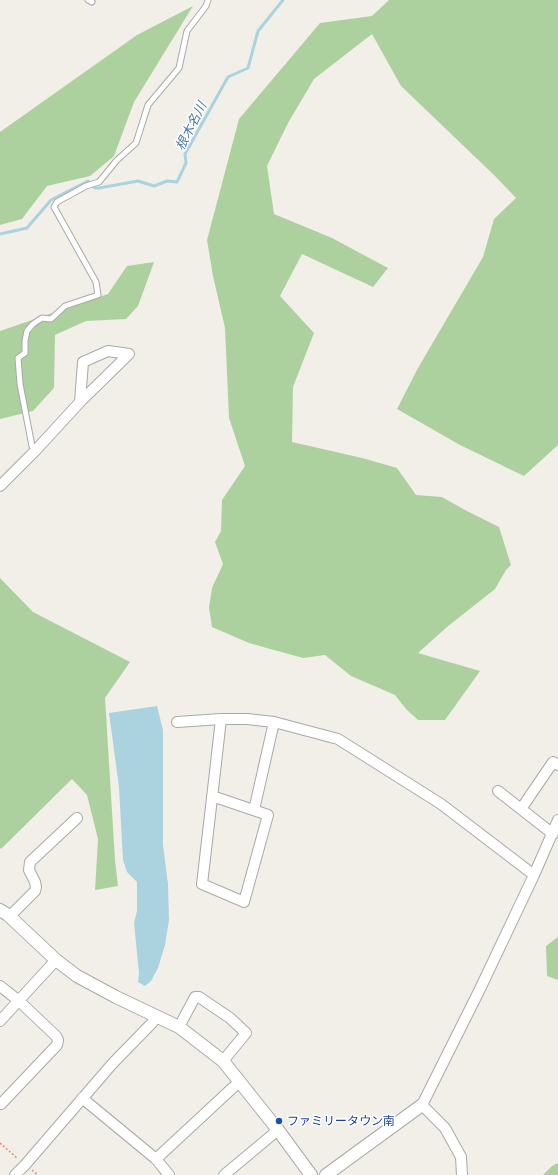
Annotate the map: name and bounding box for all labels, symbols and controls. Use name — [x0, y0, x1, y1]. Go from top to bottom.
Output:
water label: 根木名川 — [172, 99, 210, 153]
place label: ファミリータウン南 — [287, 1114, 395, 1128]
marker: ファミリータウン南 — [274, 1116, 284, 1126]

